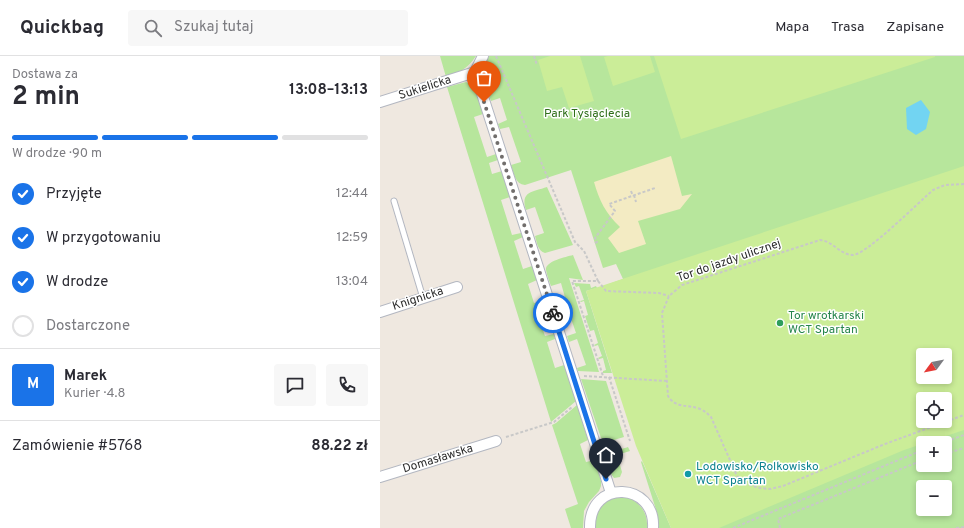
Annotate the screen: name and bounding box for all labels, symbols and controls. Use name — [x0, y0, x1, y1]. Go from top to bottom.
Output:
search box — [128, 10, 408, 46]
text: Quickbag — [20, 16, 104, 40]
icon: search — [142, 17, 164, 39]
text: Szukaj tutaj — [174, 18, 254, 37]
text: Mapa — [775, 19, 809, 36]
text: Trasa — [831, 19, 864, 36]
text: Zapisane — [886, 19, 944, 36]
pin — [467, 61, 501, 102]
text: Dostawa za — [12, 67, 78, 83]
icon: bag — [473, 67, 495, 89]
street label: Sukielicka — [397, 72, 453, 104]
text: 2 min — [12, 81, 80, 114]
text: 13:08–13:13 — [289, 81, 368, 100]
park label: Park Tysiąclecia — [544, 106, 630, 122]
text: W drodze · 90 m — [12, 146, 102, 162]
icon: check — [12, 183, 34, 205]
text: Przyjęte — [46, 185, 102, 204]
text: 12:44 — [336, 186, 368, 202]
icon: check — [12, 227, 34, 249]
text: W przygotowaniu — [46, 229, 161, 248]
text: 12:59 — [337, 230, 368, 246]
street label: Tor do jazdy ulicznej — [675, 236, 783, 286]
icon: check — [12, 271, 34, 293]
text: W drodze — [46, 273, 108, 292]
text: 13:04 — [336, 274, 368, 290]
street label: Knignicka — [390, 283, 446, 315]
courier — [533, 293, 573, 333]
icon: bike — [542, 302, 564, 324]
place label: Tor wrotkarski WCT Spartan — [788, 308, 864, 338]
text: Dostarczone — [46, 317, 130, 336]
marker: Tor wrotkarski WCT Spartan — [775, 318, 785, 328]
north arrow — [916, 348, 952, 384]
map controls — [916, 348, 952, 516]
button: chat — [274, 364, 316, 406]
button: phone — [326, 364, 368, 406]
text: Marek — [64, 367, 107, 386]
text: M — [27, 375, 39, 394]
text: Kurier · 4.8 — [64, 386, 125, 402]
button: locate — [916, 392, 952, 428]
button: + — [916, 436, 952, 472]
text: Zamówienie #5768 — [12, 437, 142, 456]
text: 88.22 zł — [311, 437, 368, 456]
pin — [589, 438, 623, 479]
street label: Domasławska — [401, 441, 475, 477]
icon: home — [595, 444, 617, 466]
place label: Lodowisko/Rolkowisko WCT Spartan — [696, 459, 819, 489]
marker: Lodowisko/Rolkowisko WCT Spartan — [683, 469, 693, 479]
button: − — [916, 480, 952, 516]

